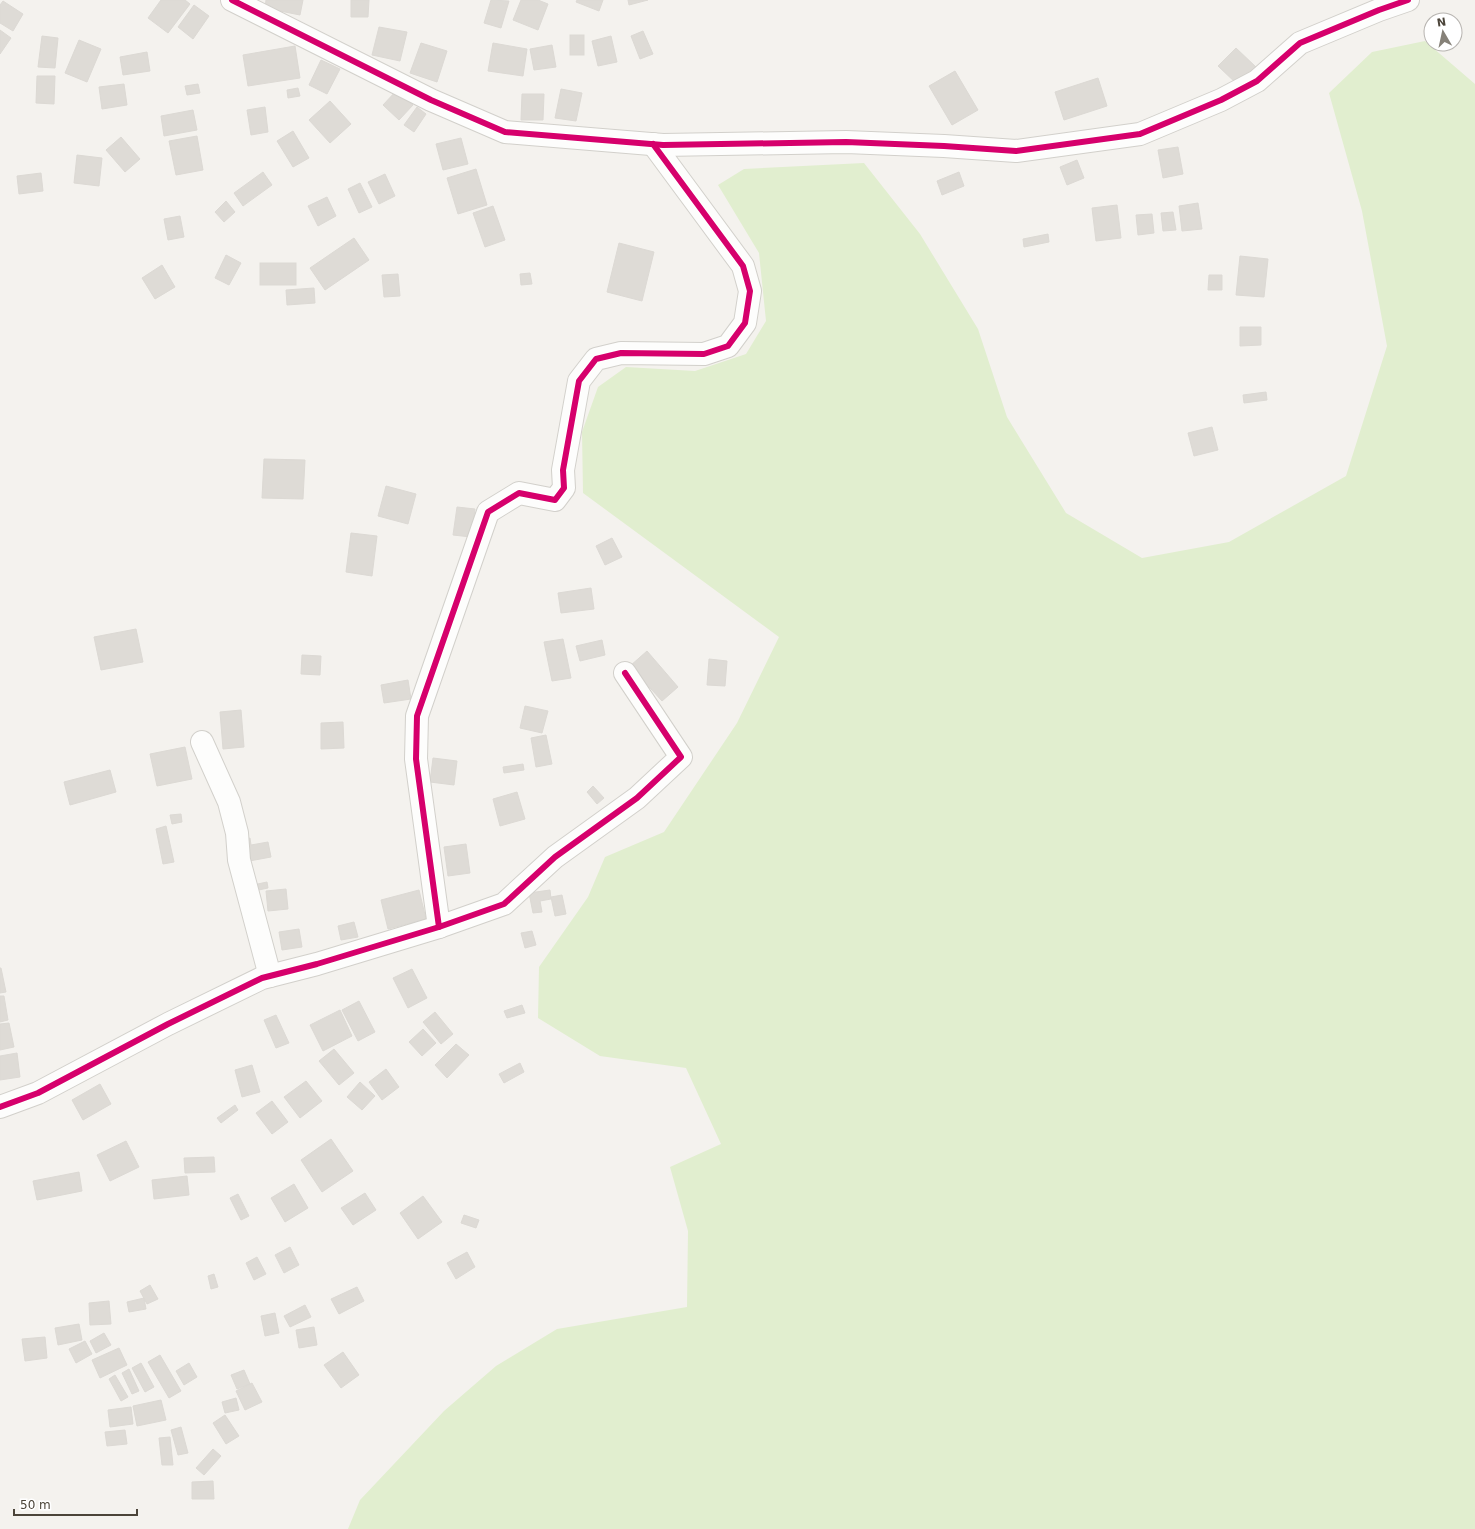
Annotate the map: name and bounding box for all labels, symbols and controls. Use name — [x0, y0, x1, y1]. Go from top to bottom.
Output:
north arrow — [1423, 12, 1463, 52]
text: N — [1436, 15, 1447, 30]
scale bar — [14, 1491, 137, 1517]
text: 50 m — [20, 1498, 51, 1512]

